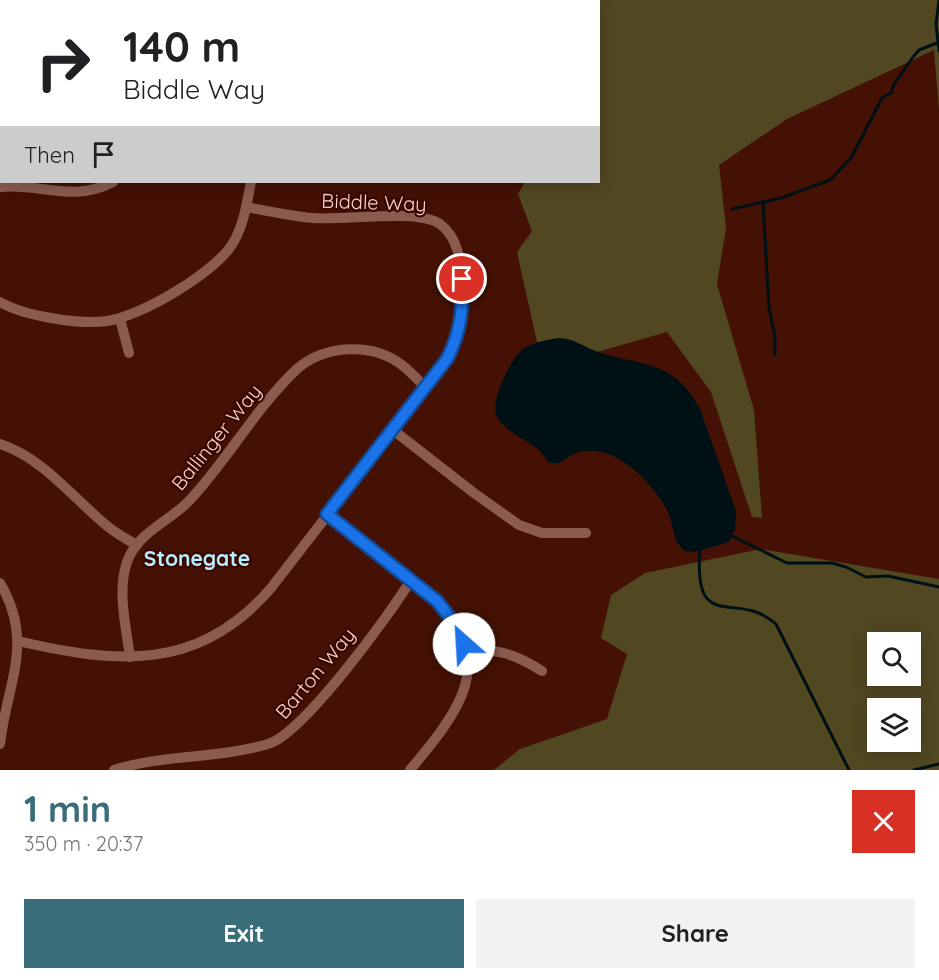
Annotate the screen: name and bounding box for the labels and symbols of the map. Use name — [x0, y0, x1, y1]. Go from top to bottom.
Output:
street label: Biddle Way — [321, 188, 427, 216]
pin — [436, 253, 487, 304]
street label: Ballinger Way — [166, 379, 266, 495]
district label: Stonegate — [144, 545, 250, 571]
position arrow — [432, 612, 496, 676]
street label: Barton Way — [270, 622, 360, 724]

